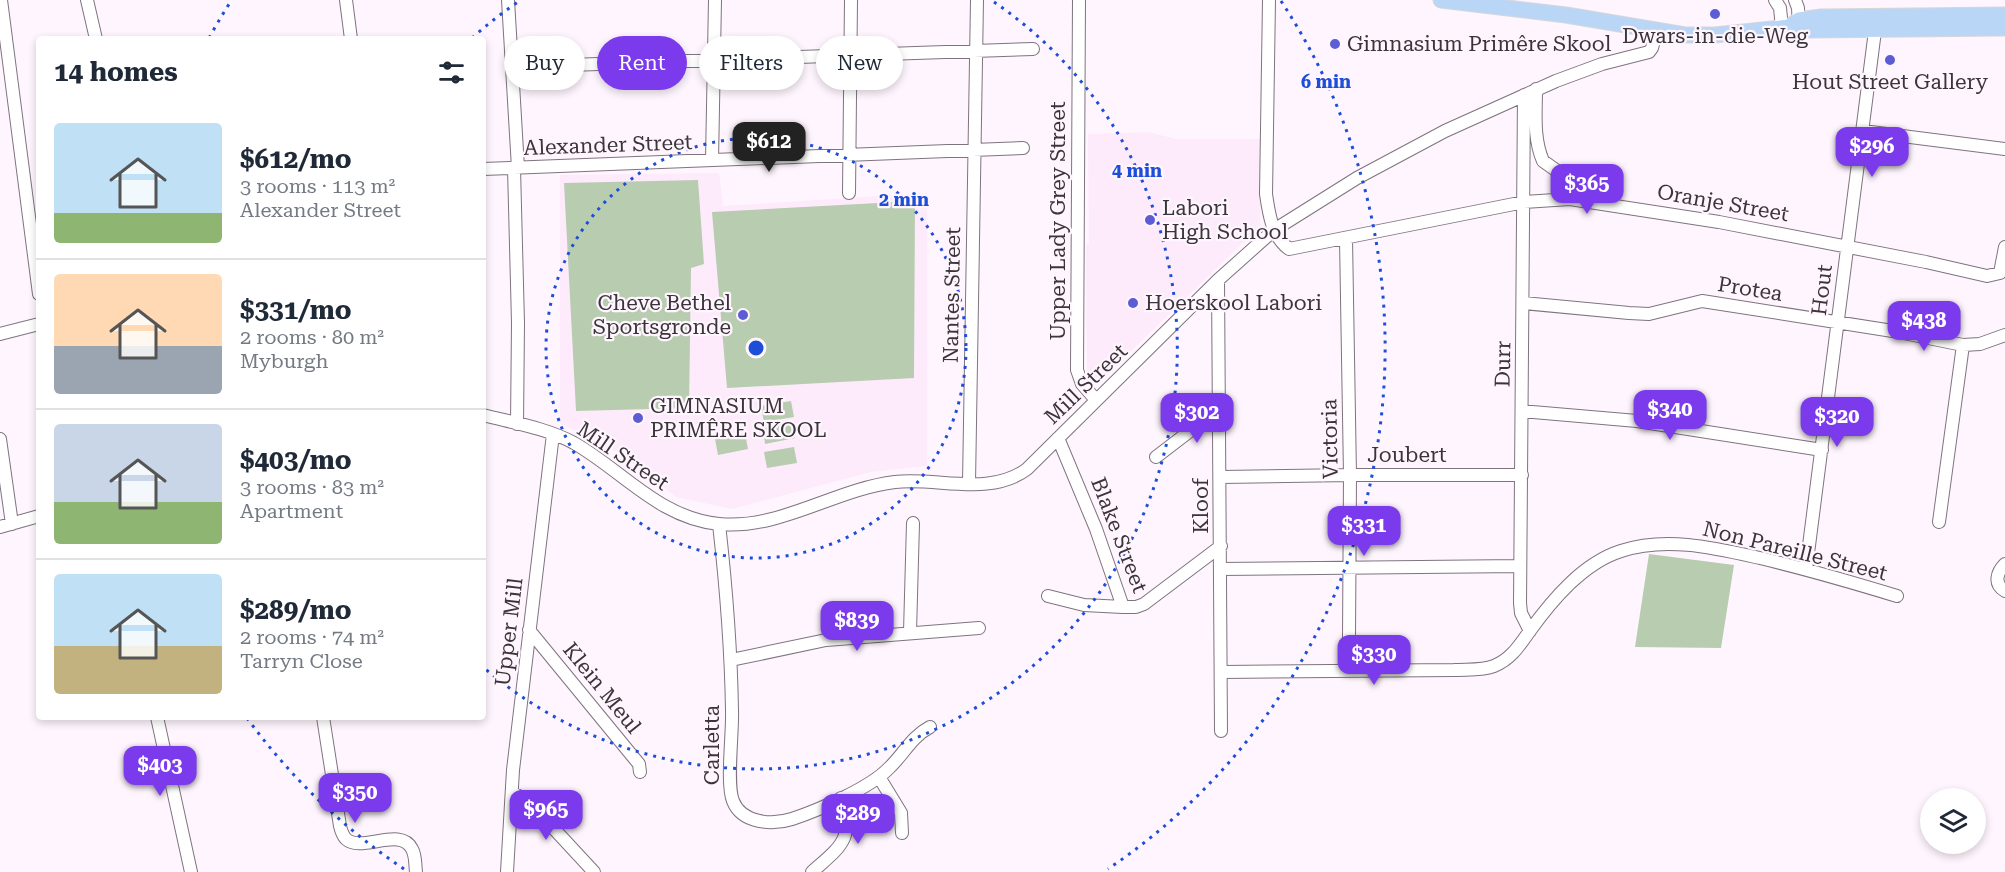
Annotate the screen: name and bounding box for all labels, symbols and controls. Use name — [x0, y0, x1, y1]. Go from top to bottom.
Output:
marker: Dwars-in-die-Weg — [1708, 7, 1722, 21]
place label: Dwars-in-die-Weg — [1622, 24, 1808, 48]
place label: Gimnasium Primêre Skool — [1347, 32, 1612, 56]
chip: Buy — [504, 36, 585, 90]
chip: Rent — [597, 36, 687, 90]
chip: Filters — [699, 36, 804, 90]
chip: New — [816, 36, 903, 90]
marker: Gimnasium Primêre Skool — [1328, 37, 1342, 51]
marker: Hout Street Gallery — [1883, 53, 1897, 67]
icon: filters — [435, 56, 468, 89]
text: 14 homes — [54, 57, 178, 87]
place label: Hout Street Gallery — [1792, 70, 1989, 94]
text: 6 min — [1301, 71, 1351, 92]
street label: Upper Lady Grey Street — [1046, 101, 1070, 341]
pin: $612 — [733, 122, 805, 173]
pin: $296 — [1836, 127, 1908, 178]
text: $612 — [747, 129, 791, 153]
street label: Alexander Street — [523, 130, 693, 160]
text: $296 — [1850, 134, 1894, 158]
text: $612/mo — [240, 144, 352, 174]
icon: home — [102, 147, 174, 219]
text: 4 min — [1112, 160, 1162, 181]
pin: $365 — [1551, 164, 1623, 215]
text: $365 — [1565, 171, 1609, 195]
text: 3 rooms · 113 m² — [240, 174, 395, 198]
street label: Oranje Street — [1655, 180, 1791, 226]
text: 2 min — [879, 189, 929, 210]
place label: Labori High School — [1162, 196, 1288, 244]
text: Alexander Street — [240, 198, 401, 222]
marker: Labori High School — [1143, 213, 1157, 227]
street label: Nantes Street — [939, 227, 965, 363]
street label: Hout — [1807, 263, 1837, 317]
street label: Protea — [1716, 272, 1785, 306]
place label: Cheve Bethel Sportsgronde — [593, 291, 732, 339]
place label: Hoerskool Labori — [1145, 291, 1322, 315]
text: $331/mo — [240, 295, 352, 325]
marker: Hoerskool Labori — [1126, 296, 1140, 310]
icon: home — [102, 298, 174, 370]
pin: $438 — [1888, 301, 1960, 352]
marker: Cheve Bethel Sportsgronde — [736, 308, 750, 322]
text: $438 — [1902, 308, 1946, 332]
text: 2 rooms · 80 m² — [240, 325, 384, 349]
centre of rings — [746, 338, 766, 358]
street label: Mill Street — [1040, 339, 1132, 429]
street label: Durr — [1491, 340, 1515, 388]
text: Myburgh — [240, 349, 328, 373]
pin: $340 — [1634, 390, 1706, 441]
pin: $302 — [1161, 393, 1233, 444]
place label: GIMNASIUM PRIMÊRE SKOOL — [650, 394, 826, 442]
text: $340 — [1648, 397, 1692, 421]
pin: $320 — [1801, 397, 1873, 448]
street label: Victoria — [1317, 398, 1343, 479]
text: $302 — [1175, 400, 1219, 424]
text: $320 — [1815, 404, 1859, 428]
marker: GIMNASIUM PRIMÊRE SKOOL — [631, 411, 645, 425]
street label: Mill Street — [573, 417, 673, 495]
street label: Joubert — [1367, 443, 1447, 467]
text: $403/mo — [240, 445, 352, 475]
icon: home — [102, 448, 174, 520]
street label: Blake Street — [1086, 474, 1152, 596]
text: 3 rooms · 83 m² — [240, 475, 384, 499]
street label: Kloof — [1189, 477, 1213, 534]
text: Apartment — [240, 499, 343, 523]
pin: $331 — [1328, 506, 1400, 557]
text: $331 — [1342, 513, 1386, 537]
street label: Non Pareille Street — [1700, 516, 1890, 586]
street label: Upper Mill — [490, 576, 528, 688]
text: $289/mo — [240, 595, 352, 625]
icon: home — [102, 598, 174, 670]
pin: $839 — [821, 601, 893, 652]
text: $839 — [835, 608, 879, 632]
text: 2 rooms · 74 m² — [240, 625, 384, 649]
pin: $330 — [1338, 635, 1410, 686]
street label: Klein Meul — [558, 638, 646, 739]
text: $330 — [1352, 642, 1396, 666]
text: Tarryn Close — [240, 649, 363, 673]
street label: Carletta — [700, 704, 724, 785]
pin: $403 — [124, 746, 196, 797]
text: $403 — [138, 753, 182, 777]
pin: $350 — [319, 773, 391, 824]
text: $350 — [333, 780, 377, 804]
map controls — [1920, 788, 1986, 854]
button: layers — [1920, 788, 1986, 854]
pin: $965 — [510, 790, 582, 841]
pin: $289 — [822, 794, 894, 845]
text: $965 — [524, 797, 568, 821]
text: $289 — [836, 801, 880, 825]

